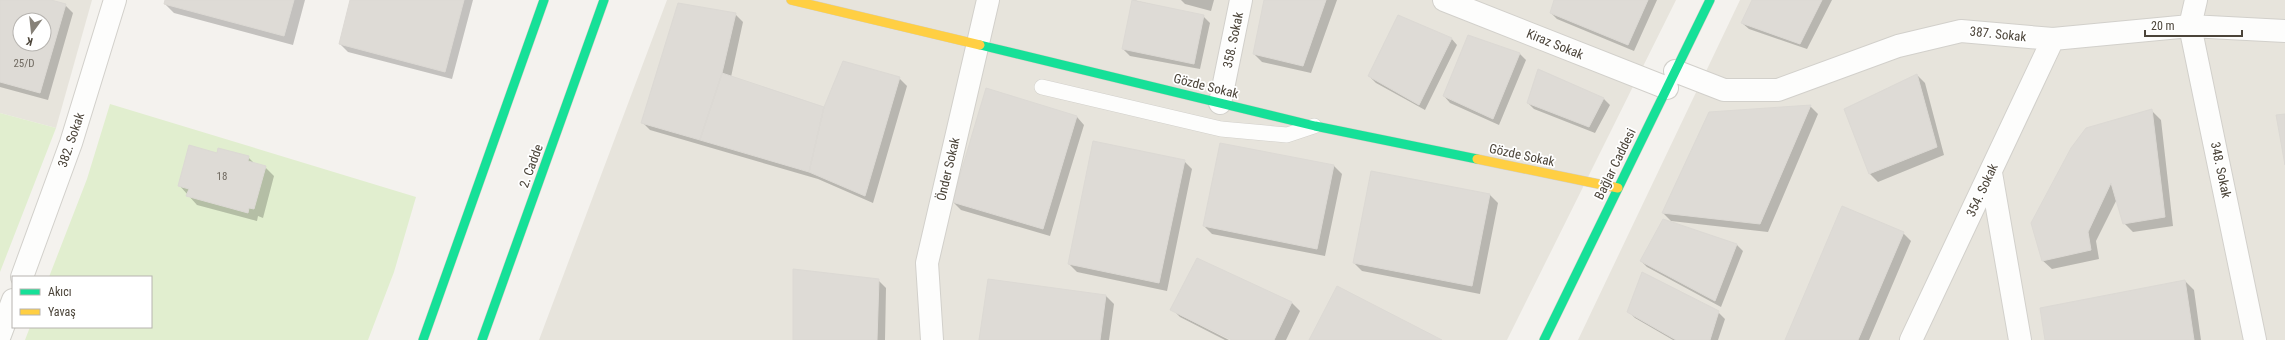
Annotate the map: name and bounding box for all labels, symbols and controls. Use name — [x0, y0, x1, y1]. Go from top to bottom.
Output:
street label: 358. Sokak — [1220, 10, 1246, 69]
north arrow — [12, 12, 52, 52]
scale bar — [2145, 12, 2242, 38]
text: 20 m — [2151, 19, 2175, 33]
street label: 387. Sokak — [1969, 24, 2027, 44]
street label: Kiraz Sokak — [1524, 26, 1586, 62]
text: K — [24, 34, 34, 48]
house number: 25/D — [13, 57, 35, 70]
street label: Gözde Sokak — [1172, 71, 1240, 101]
street label: 382. Sokak — [55, 111, 87, 169]
street label: Bağlar Caddesi — [1591, 126, 1639, 202]
street label: Önder Sokak — [933, 136, 963, 202]
street label: Gözde Sokak — [1488, 141, 1556, 169]
street label: 348. Sokak — [2208, 141, 2234, 200]
street label: 2. Cadde — [516, 142, 546, 190]
street label: 354. Sokak — [1963, 161, 2001, 219]
house number: 18 — [217, 170, 227, 183]
legend — [12, 276, 152, 328]
text: Akıcı — [48, 285, 72, 299]
text: Yavaş — [48, 305, 76, 319]

